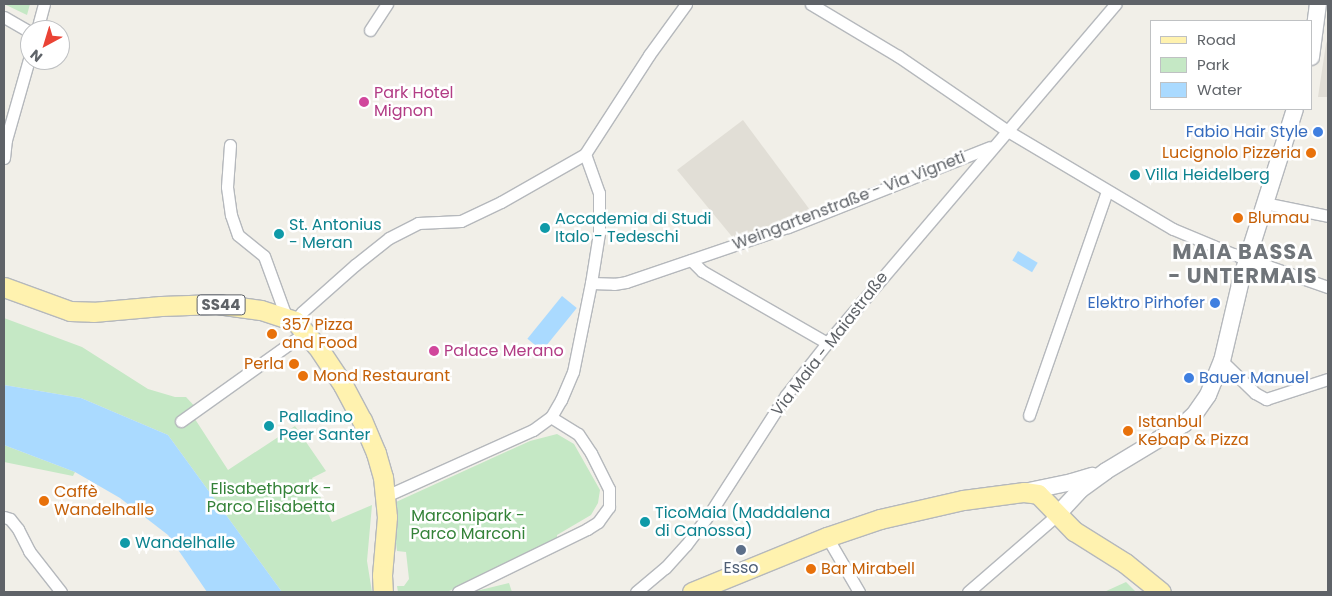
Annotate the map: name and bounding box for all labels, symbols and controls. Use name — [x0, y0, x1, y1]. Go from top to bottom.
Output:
north arrow — [20, 20, 70, 70]
legend — [1150, 20, 1312, 110]
text: Road — [1197, 29, 1236, 50]
text: N — [26, 45, 47, 67]
text: Park — [1197, 54, 1229, 75]
text: Water — [1197, 79, 1242, 100]
place label: Park Hotel Mignon — [374, 83, 454, 121]
marker: Park Hotel Mignon — [358, 96, 370, 108]
place label: Fabio Hair Style — [1186, 122, 1308, 142]
marker: Fabio Hair Style — [1312, 126, 1324, 138]
place label: Lucignolo Pizzeria — [1162, 143, 1301, 163]
marker: Lucignolo Pizzeria — [1305, 147, 1317, 159]
street label: Weingartenstraße - Via Vigneti — [730, 148, 968, 254]
place label: Villa Heidelberg — [1145, 165, 1270, 185]
marker: Villa Heidelberg — [1129, 169, 1141, 181]
place label: Blumau — [1248, 208, 1310, 228]
place label: Accademia di Studi Italo - Tedeschi — [555, 209, 711, 247]
marker: Blumau — [1232, 212, 1244, 224]
place label: St. Antonius - Meran — [289, 215, 382, 253]
marker: Accademia di Studi Italo - Tedeschi — [539, 222, 551, 234]
marker: St. Antonius - Meran — [273, 228, 285, 240]
district label: MAIA BASSA - UNTERMAIS — [1167, 239, 1319, 289]
street label: Via Maia - Maiastraße — [768, 268, 892, 420]
road number: SS44 — [196, 292, 246, 318]
place label: Elektro Pirhofer — [1088, 293, 1205, 313]
marker: Elektro Pirhofer — [1209, 297, 1221, 309]
place label: 357 Pizza and Food — [282, 315, 358, 353]
marker: 357 Pizza and Food — [266, 328, 278, 340]
place label: Palace Merano — [444, 341, 564, 361]
marker: Palace Merano — [428, 345, 440, 357]
place label: Perla — [244, 354, 284, 374]
marker: Perla — [288, 358, 300, 370]
place label: Mond Restaurant — [313, 366, 450, 386]
place label: Bauer Manuel — [1199, 368, 1309, 388]
marker: Mond Restaurant — [297, 370, 309, 382]
marker: Bauer Manuel — [1183, 372, 1195, 384]
place label: Palladino Peer Santer — [279, 407, 371, 445]
place label: Istanbul Kebap & Pizza — [1138, 412, 1249, 450]
marker: Palladino Peer Santer — [263, 420, 275, 432]
marker: Istanbul Kebap & Pizza — [1122, 425, 1134, 437]
park label: Elisabethpark - Parco Elisabetta — [207, 479, 335, 517]
place label: Caffè Wandelhalle — [54, 482, 154, 520]
marker: Caffè Wandelhalle — [38, 495, 50, 507]
place label: TicoMaia (Maddalena di Canossa) — [655, 503, 830, 541]
park label: Marconipark - Parco Marconi — [411, 506, 525, 544]
marker: TicoMaia (Maddalena di Canossa) — [639, 516, 651, 528]
place label: Wandelhalle — [135, 533, 235, 553]
marker: Wandelhalle — [119, 537, 131, 549]
marker: Esso — [735, 544, 747, 556]
place label: Esso — [723, 558, 759, 578]
place label: Bar Mirabell — [821, 559, 915, 579]
marker: Bar Mirabell — [805, 563, 817, 575]

